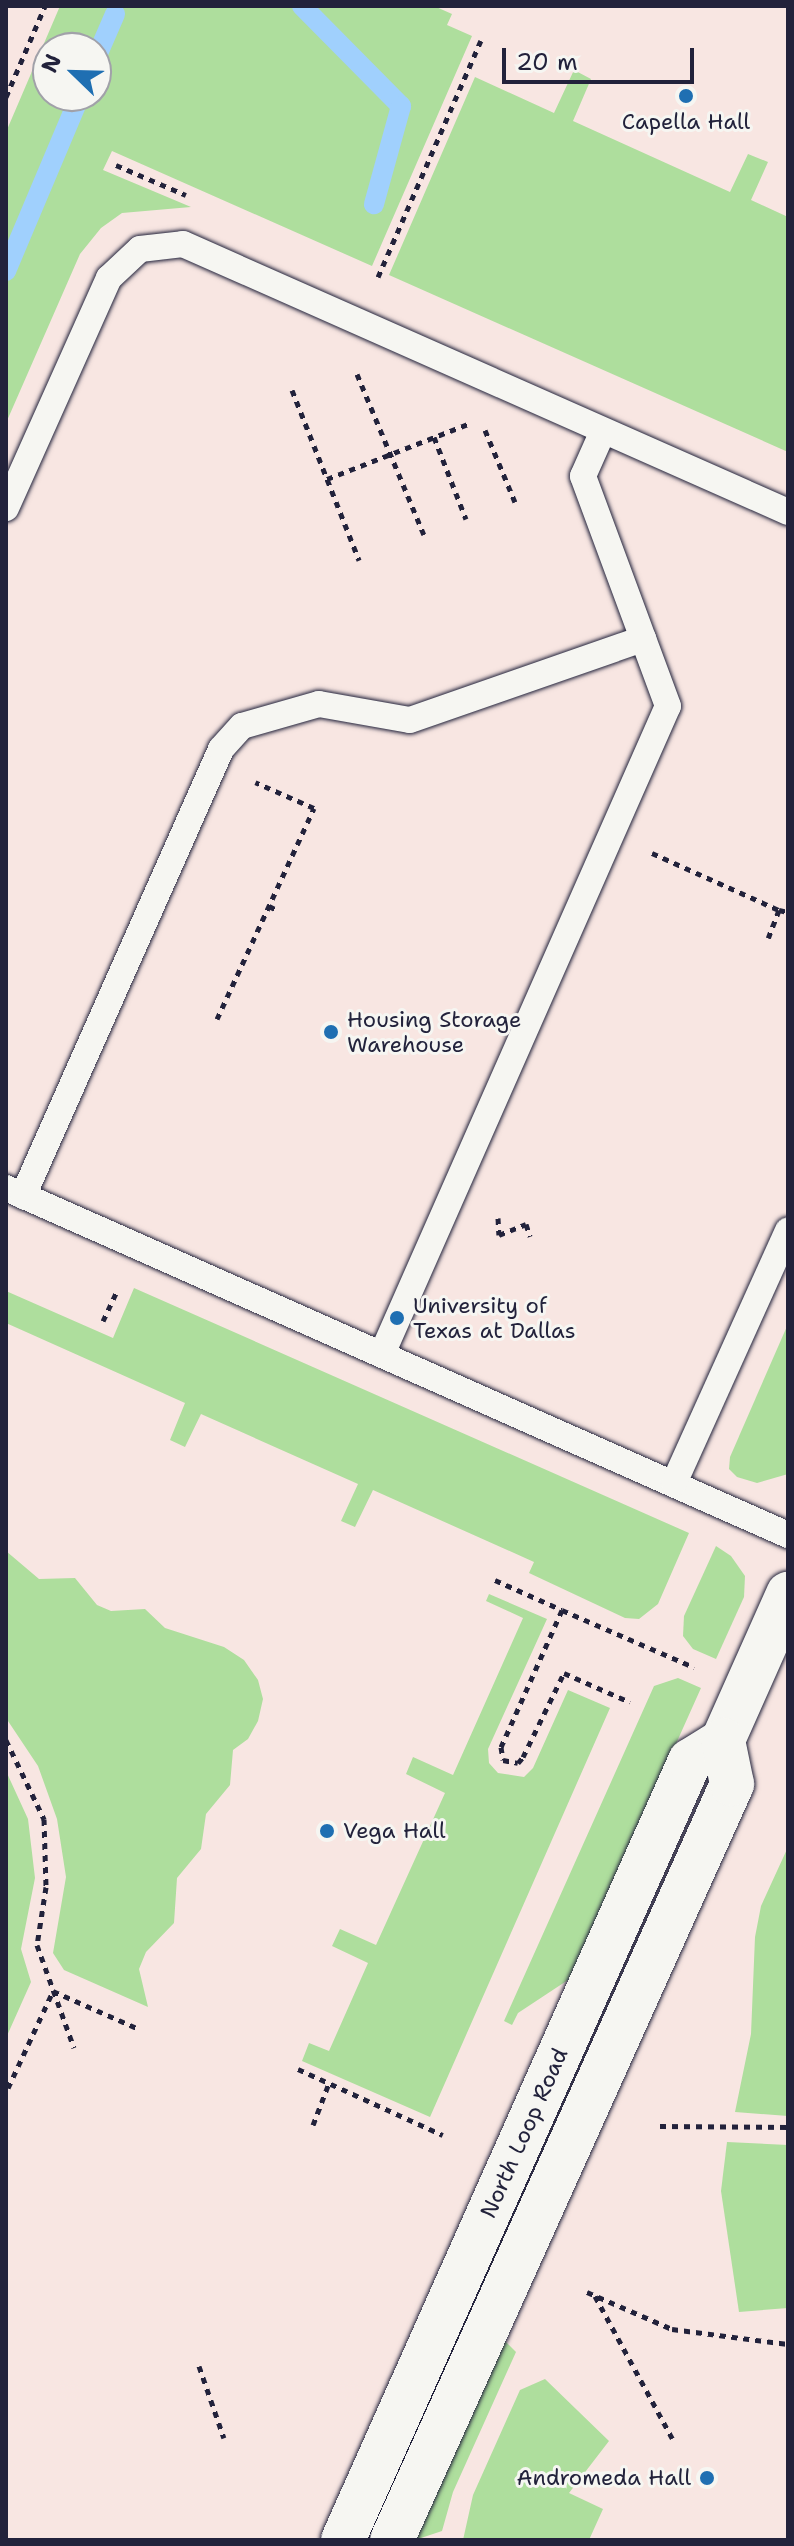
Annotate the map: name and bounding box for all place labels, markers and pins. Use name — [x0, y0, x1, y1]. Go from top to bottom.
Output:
marker: Capella Hall — [677, 87, 695, 105]
place label: Capella Hall — [622, 109, 750, 135]
place label: Housing Storage Warehouse — [347, 1006, 521, 1058]
marker: Housing Storage Warehouse — [322, 1023, 340, 1041]
place label: University of Texas at Dallas — [413, 1292, 576, 1344]
marker: University of Texas at Dallas — [388, 1309, 406, 1327]
place label: Vega Hall — [343, 1818, 446, 1844]
marker: Vega Hall — [318, 1822, 336, 1840]
place label: Andromeda Hall — [517, 2465, 691, 2491]
marker: Andromeda Hall — [698, 2469, 716, 2487]

